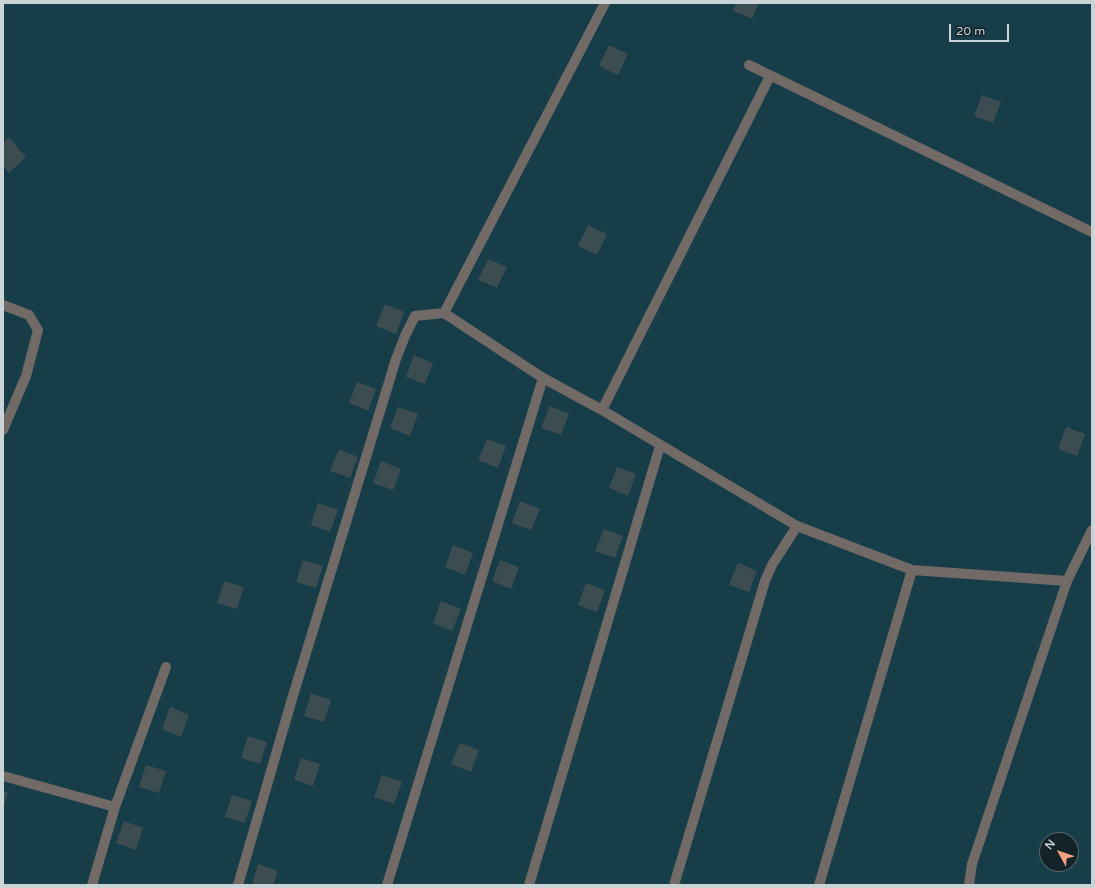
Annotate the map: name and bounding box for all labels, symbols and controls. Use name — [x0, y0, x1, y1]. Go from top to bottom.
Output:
scale bar — [951, 16, 1011, 42]
text: 20 m — [956, 24, 985, 38]
north arrow — [1039, 832, 1079, 872]
text: N — [1042, 837, 1058, 852]

